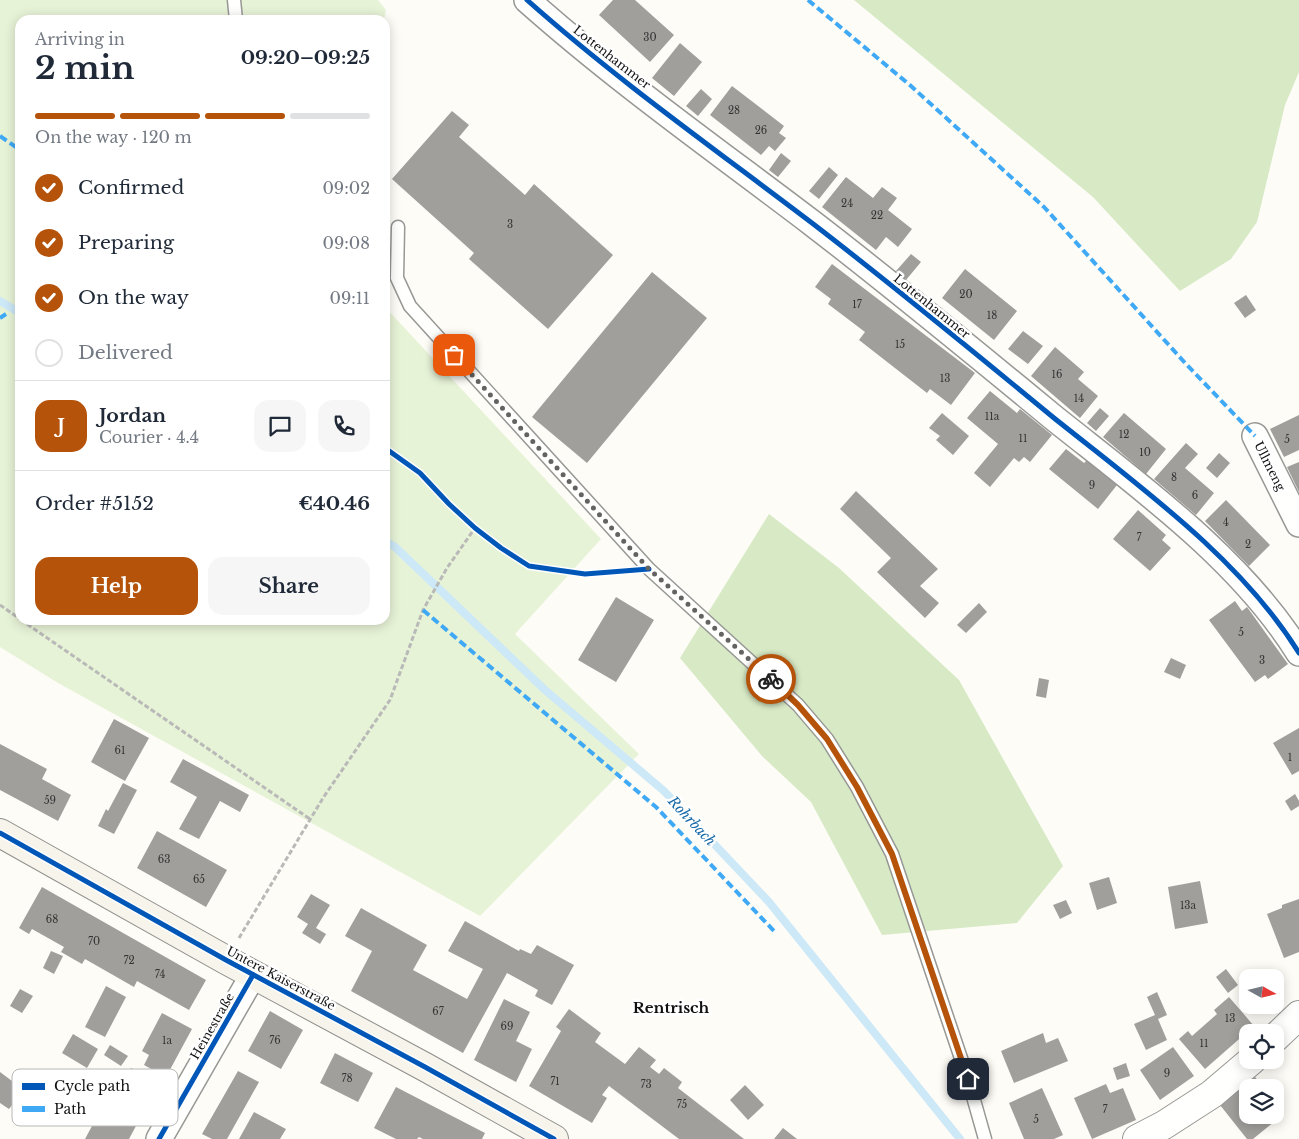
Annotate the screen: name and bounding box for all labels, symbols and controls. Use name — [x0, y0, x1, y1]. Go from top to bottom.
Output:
street label: Lottenhammer — [570, 22, 654, 92]
text: Arriving in — [35, 29, 125, 49]
house number: 30 — [643, 31, 657, 44]
text: 09:20–09:25 — [241, 46, 370, 69]
text: 2 min — [35, 48, 135, 88]
house number: 28 — [728, 104, 740, 117]
house number: 26 — [755, 124, 767, 137]
text: On the way · 120 m — [35, 127, 192, 147]
icon: check — [35, 174, 63, 202]
text: Confirmed — [78, 176, 184, 199]
text: 09:02 — [322, 178, 370, 198]
house number: 24 — [841, 197, 853, 210]
house number: 22 — [871, 209, 883, 222]
house number: 3 — [507, 218, 513, 231]
icon: check — [35, 229, 63, 257]
text: Preparing — [78, 231, 174, 254]
text: 09:08 — [323, 233, 370, 253]
street label: Lottenhammer — [891, 271, 973, 342]
icon: check — [35, 284, 63, 312]
text: On the way — [78, 286, 189, 309]
text: 09:11 — [329, 288, 370, 308]
house number: 20 — [959, 288, 973, 301]
house number: 17 — [852, 298, 863, 311]
house number: 18 — [987, 309, 997, 322]
pin — [433, 334, 475, 376]
house number: 15 — [895, 338, 905, 351]
text: Delivered — [78, 341, 173, 364]
icon: bag — [440, 341, 468, 369]
house number: 16 — [1052, 368, 1062, 381]
house number: 13 — [940, 372, 950, 385]
house number: 14 — [1074, 392, 1084, 405]
button: chat — [254, 400, 306, 452]
button: phone — [318, 400, 370, 452]
text: Jordan — [99, 404, 166, 427]
house number: 11a — [985, 410, 1000, 423]
text: J — [57, 414, 65, 437]
text: Courier · 4.4 — [99, 427, 199, 447]
house number: 12 — [1119, 428, 1129, 441]
house number: 11 — [1019, 432, 1027, 445]
house number: 5 — [1284, 433, 1290, 446]
street label: Ullmeng — [1251, 439, 1289, 494]
house number: 10 — [1139, 446, 1151, 459]
house number: 8 — [1171, 471, 1177, 484]
house number: 9 — [1089, 479, 1095, 492]
house number: 6 — [1192, 489, 1198, 502]
text: Order #5152 — [35, 492, 154, 515]
text: €40.46 — [299, 492, 370, 515]
house number: 4 — [1223, 516, 1229, 529]
house number: 7 — [1136, 531, 1142, 544]
house number: 2 — [1245, 538, 1251, 551]
button: Help — [35, 557, 198, 615]
button: Share — [208, 557, 370, 615]
house number: 5 — [1238, 626, 1244, 639]
courier — [746, 654, 796, 704]
house number: 3 — [1259, 654, 1265, 667]
icon: bike — [757, 665, 785, 693]
house number: 61 — [115, 744, 125, 757]
house number: 1 — [1288, 751, 1292, 764]
water label: Rohrbach — [664, 792, 720, 850]
house number: 59 — [44, 794, 56, 807]
house number: 63 — [158, 853, 170, 866]
house number: 65 — [193, 873, 205, 886]
house number: 13a — [1180, 899, 1197, 912]
house number: 68 — [46, 913, 58, 926]
house number: 70 — [88, 935, 100, 948]
street label: Untere Kaiserstraße — [224, 943, 338, 1013]
house number: 72 — [123, 954, 135, 967]
house number: 74 — [155, 968, 165, 981]
north arrow — [1239, 969, 1284, 1014]
map controls — [1239, 969, 1284, 1124]
street label: Heinestraße — [187, 990, 237, 1062]
district label: Rentrisch — [633, 998, 710, 1017]
house number: 67 — [432, 1005, 445, 1018]
house number: 13 — [1225, 1012, 1235, 1025]
house number: 69 — [501, 1020, 513, 1033]
button: locate — [1239, 1024, 1284, 1069]
house number: 1a — [162, 1034, 172, 1047]
house number: 76 — [269, 1034, 281, 1047]
house number: 11 — [1200, 1037, 1208, 1050]
pin — [947, 1058, 989, 1100]
icon: home — [954, 1065, 982, 1093]
house number: 9 — [1164, 1067, 1170, 1080]
legend — [12, 1069, 178, 1126]
house number: 78 — [341, 1072, 353, 1085]
house number: 71 — [550, 1075, 560, 1088]
text: Cycle path — [54, 1077, 131, 1095]
house number: 73 — [640, 1078, 652, 1091]
button: layers — [1239, 1079, 1284, 1124]
house number: 75 — [677, 1098, 688, 1111]
text: Path — [54, 1100, 86, 1118]
house number: 7 — [1102, 1103, 1108, 1116]
house number: 5 — [1033, 1113, 1039, 1126]

